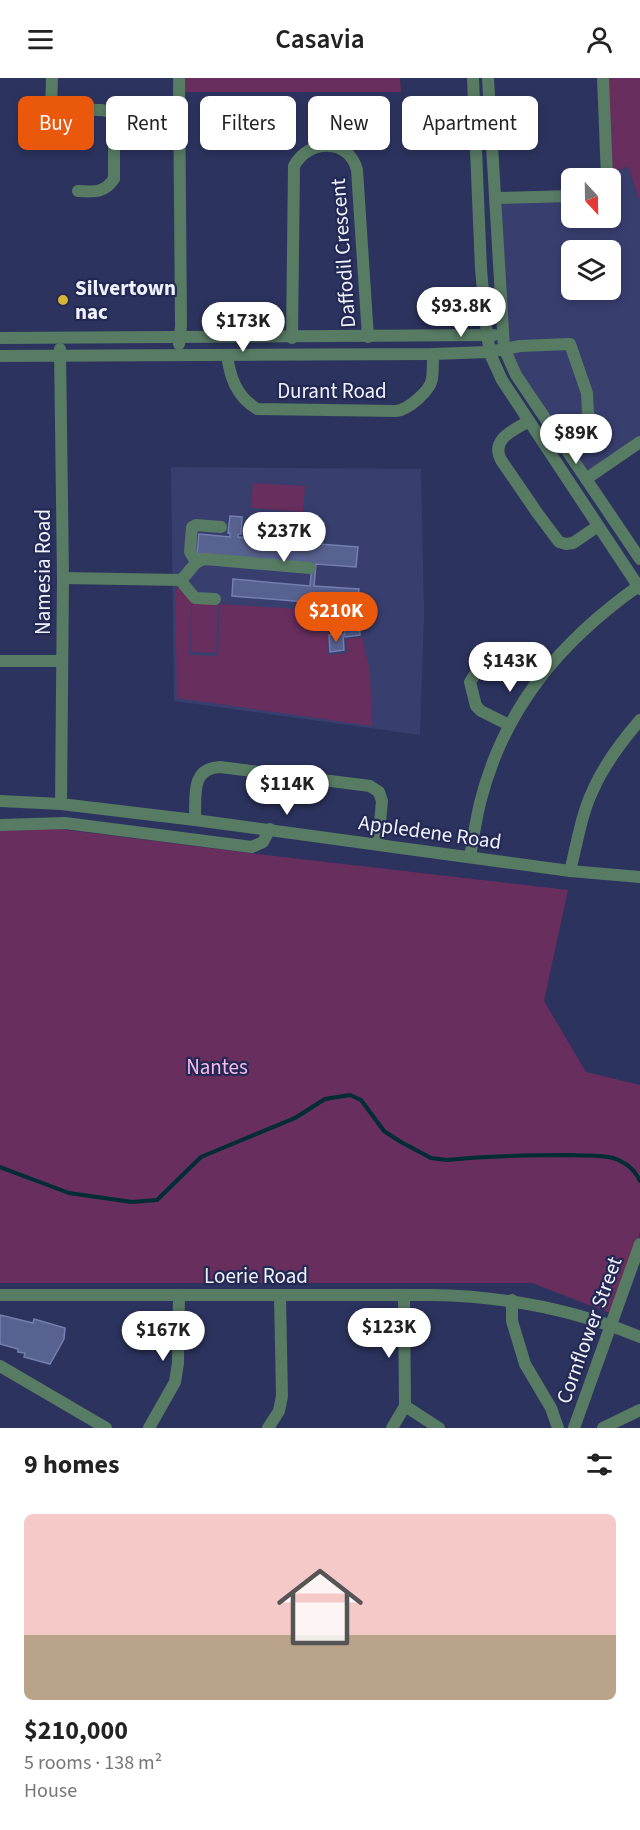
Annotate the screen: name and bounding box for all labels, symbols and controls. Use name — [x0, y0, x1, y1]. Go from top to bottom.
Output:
text: Casavia — [275, 20, 365, 59]
icon: menu — [24, 23, 57, 56]
icon: person — [583, 23, 616, 56]
chip: Buy — [18, 96, 94, 150]
chip: Rent — [106, 96, 188, 150]
chip: Filters — [200, 96, 296, 150]
chip: New — [308, 96, 390, 150]
chip: Apartment — [402, 96, 538, 150]
north arrow — [561, 168, 621, 228]
map controls — [561, 168, 621, 300]
street label: Daffodil Crescent — [323, 177, 363, 329]
button: layers — [561, 240, 621, 300]
place label: Silvertown nac — [75, 273, 176, 327]
pin: $93.8K — [412, 287, 510, 338]
text: $93.8K — [431, 292, 491, 320]
marker: Silvertown nac — [56, 293, 70, 307]
pin: $173K — [201, 302, 285, 353]
text: $173K — [216, 307, 270, 335]
street label: Durant Road — [277, 376, 387, 406]
pin: $89K — [540, 414, 612, 465]
text: $89K — [554, 419, 598, 447]
street label: Namesia Road — [28, 509, 58, 635]
pin: $237K — [242, 512, 326, 563]
text: $237K — [257, 517, 311, 545]
pin: $210K — [294, 592, 378, 643]
text: $210K — [309, 597, 363, 625]
pin: $143K — [468, 642, 552, 693]
text: $143K — [483, 647, 537, 675]
pin: $114K — [245, 765, 329, 816]
text: $114K — [260, 770, 314, 798]
street label: Appledene Road — [357, 807, 503, 857]
park label: Nantes — [186, 1052, 248, 1082]
street label: Cornflower Street — [548, 1252, 630, 1408]
street label: Loerie Road — [204, 1261, 308, 1291]
pin: $123K — [347, 1308, 431, 1359]
pin: $167K — [121, 1311, 205, 1362]
text: $123K — [362, 1313, 416, 1341]
text: $167K — [136, 1316, 190, 1344]
text: 9 homes — [24, 1446, 119, 1483]
icon: filters — [583, 1448, 616, 1481]
icon: home — [266, 1553, 374, 1661]
text: $210,000 — [24, 1712, 128, 1749]
text: 5 rooms · 138 m² — [24, 1749, 162, 1777]
text: House — [24, 1777, 77, 1805]

